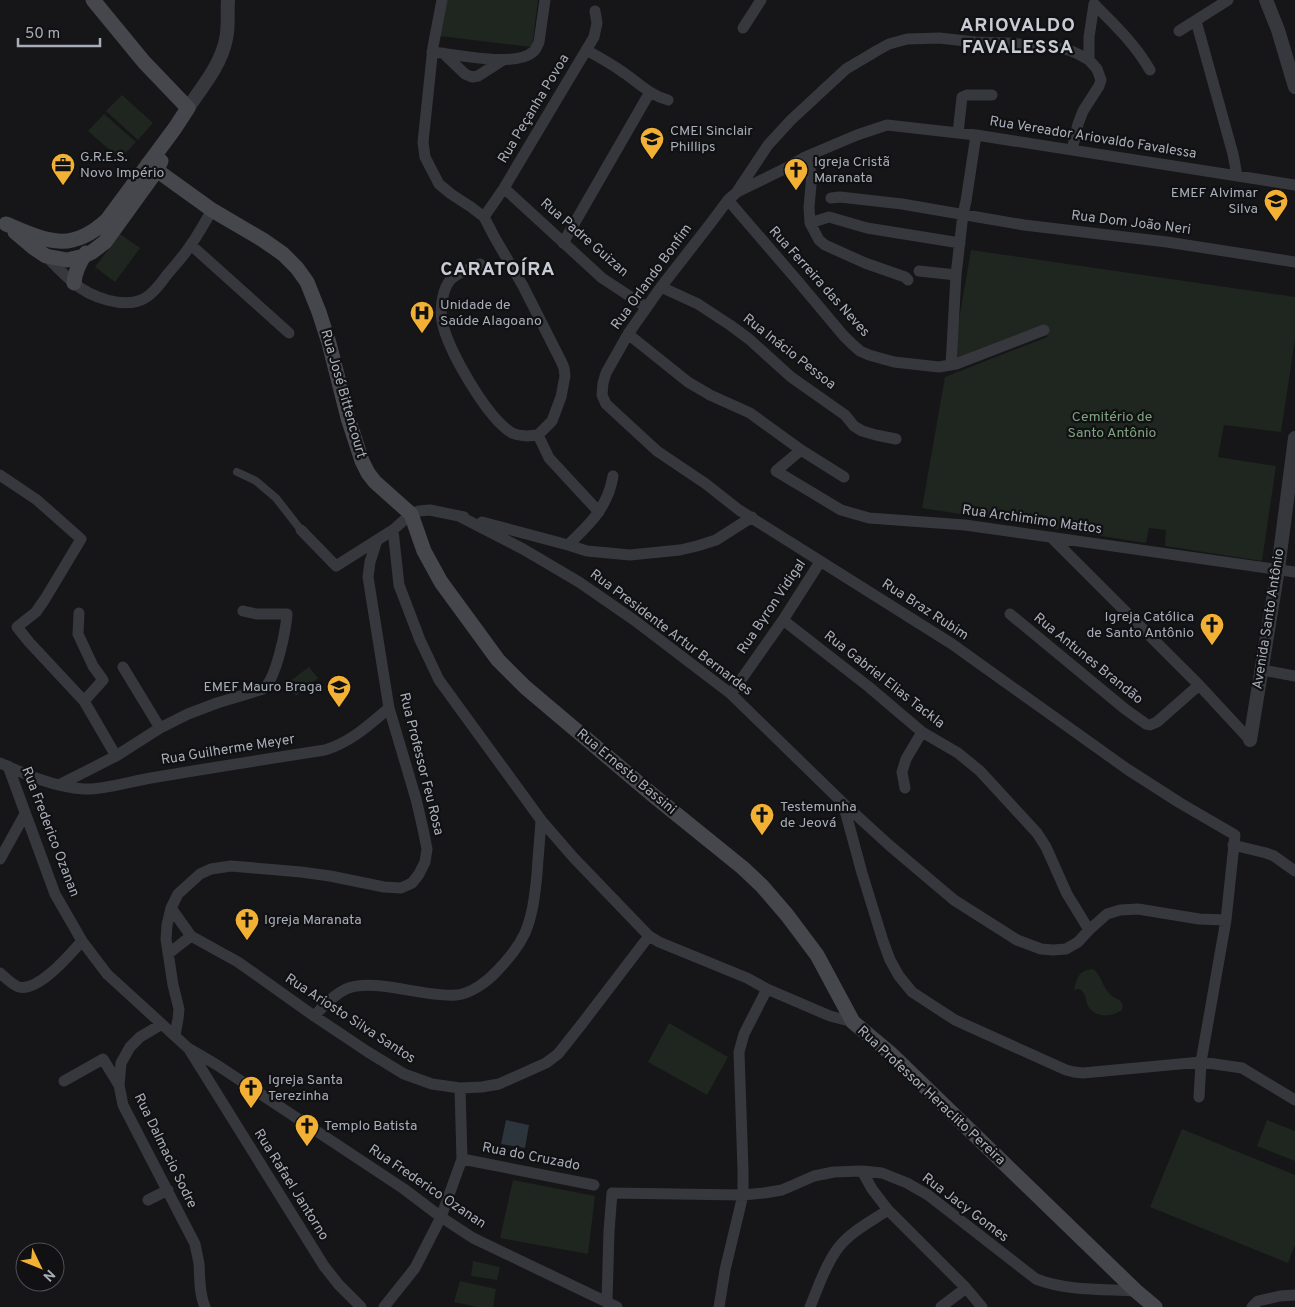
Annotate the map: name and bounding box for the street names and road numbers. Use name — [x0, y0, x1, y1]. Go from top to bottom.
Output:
street label: Rua Peçanha Povoa — [495, 51, 573, 167]
street label: Rua Vereador Ariovaldo Favalessa — [988, 113, 1198, 163]
street label: Rua Padre Guizan — [536, 195, 632, 281]
street label: Rua Dom João Neri — [1070, 207, 1192, 239]
street label: Rua Orlando Bonfim — [608, 221, 696, 333]
street label: Rua Ferreira das Neves — [765, 223, 873, 341]
street label: Rua Inácio Pessoa — [739, 310, 839, 394]
street label: Rua José Bittencourt — [317, 328, 369, 460]
street label: Rua Archimimo Mattos — [961, 502, 1103, 538]
street label: Avenida Santo Antônio — [1249, 547, 1289, 691]
street label: Rua Byron Vidigal — [734, 556, 810, 658]
street label: Rua Presidente Artur Bernardes — [586, 566, 756, 700]
street label: Rua Braz Rubim — [878, 576, 972, 644]
street label: Rua Antunes Brandão — [1030, 610, 1146, 708]
street label: Rua Gabriel Elias Tackla — [820, 628, 948, 732]
street label: Rua Professor Feu Rosa — [395, 691, 447, 837]
street label: Rua Ernesto Bassini — [573, 726, 679, 818]
street label: Rua Guilherme Meyer — [160, 731, 297, 769]
street label: Rua Frederico Ozanan — [17, 764, 83, 900]
street label: Rua Ariosto Silva Santos — [282, 970, 418, 1068]
street label: Rua Professor Heraclito Pereira — [853, 1023, 1009, 1169]
street label: Rua Dalmacio Sodre — [130, 1091, 200, 1211]
street label: Rua Rafael Jantorno — [250, 1126, 332, 1244]
street label: Rua do Cruzado — [481, 1139, 582, 1175]
street label: Rua Frederico Ozanan — [365, 1141, 489, 1233]
street label: Rua Jacy Gomes — [918, 1170, 1012, 1246]

